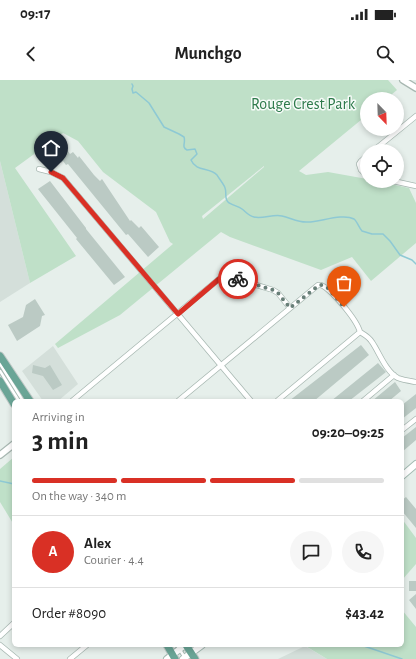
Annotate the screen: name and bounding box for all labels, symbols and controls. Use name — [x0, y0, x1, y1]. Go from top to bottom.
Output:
text: 09:17 — [20, 6, 50, 21]
icon: back — [20, 43, 42, 65]
icon: search — [374, 43, 396, 65]
text: Munchgo — [174, 45, 242, 63]
north arrow — [360, 92, 404, 136]
map controls — [360, 92, 404, 188]
park label: Rouge Crest Park — [251, 96, 356, 112]
pin — [34, 131, 68, 172]
icon: home — [40, 137, 62, 159]
button: locate — [360, 144, 404, 188]
courier — [218, 259, 258, 299]
pin — [327, 266, 361, 307]
icon: bike — [227, 268, 249, 290]
icon: bag — [333, 272, 355, 294]
text: Arriving in — [32, 411, 85, 424]
text: 09:20–09:25 — [312, 425, 384, 440]
text: 3 min — [32, 428, 89, 454]
text: On the way · 340 m — [32, 490, 126, 503]
button: chat — [290, 531, 332, 573]
button: phone — [342, 531, 384, 573]
text: Alex — [84, 536, 111, 551]
text: A — [48, 544, 58, 559]
text: Courier · 4.4 — [84, 554, 144, 567]
text: Order #8090 — [32, 606, 106, 621]
text: $43.42 — [345, 606, 384, 621]

